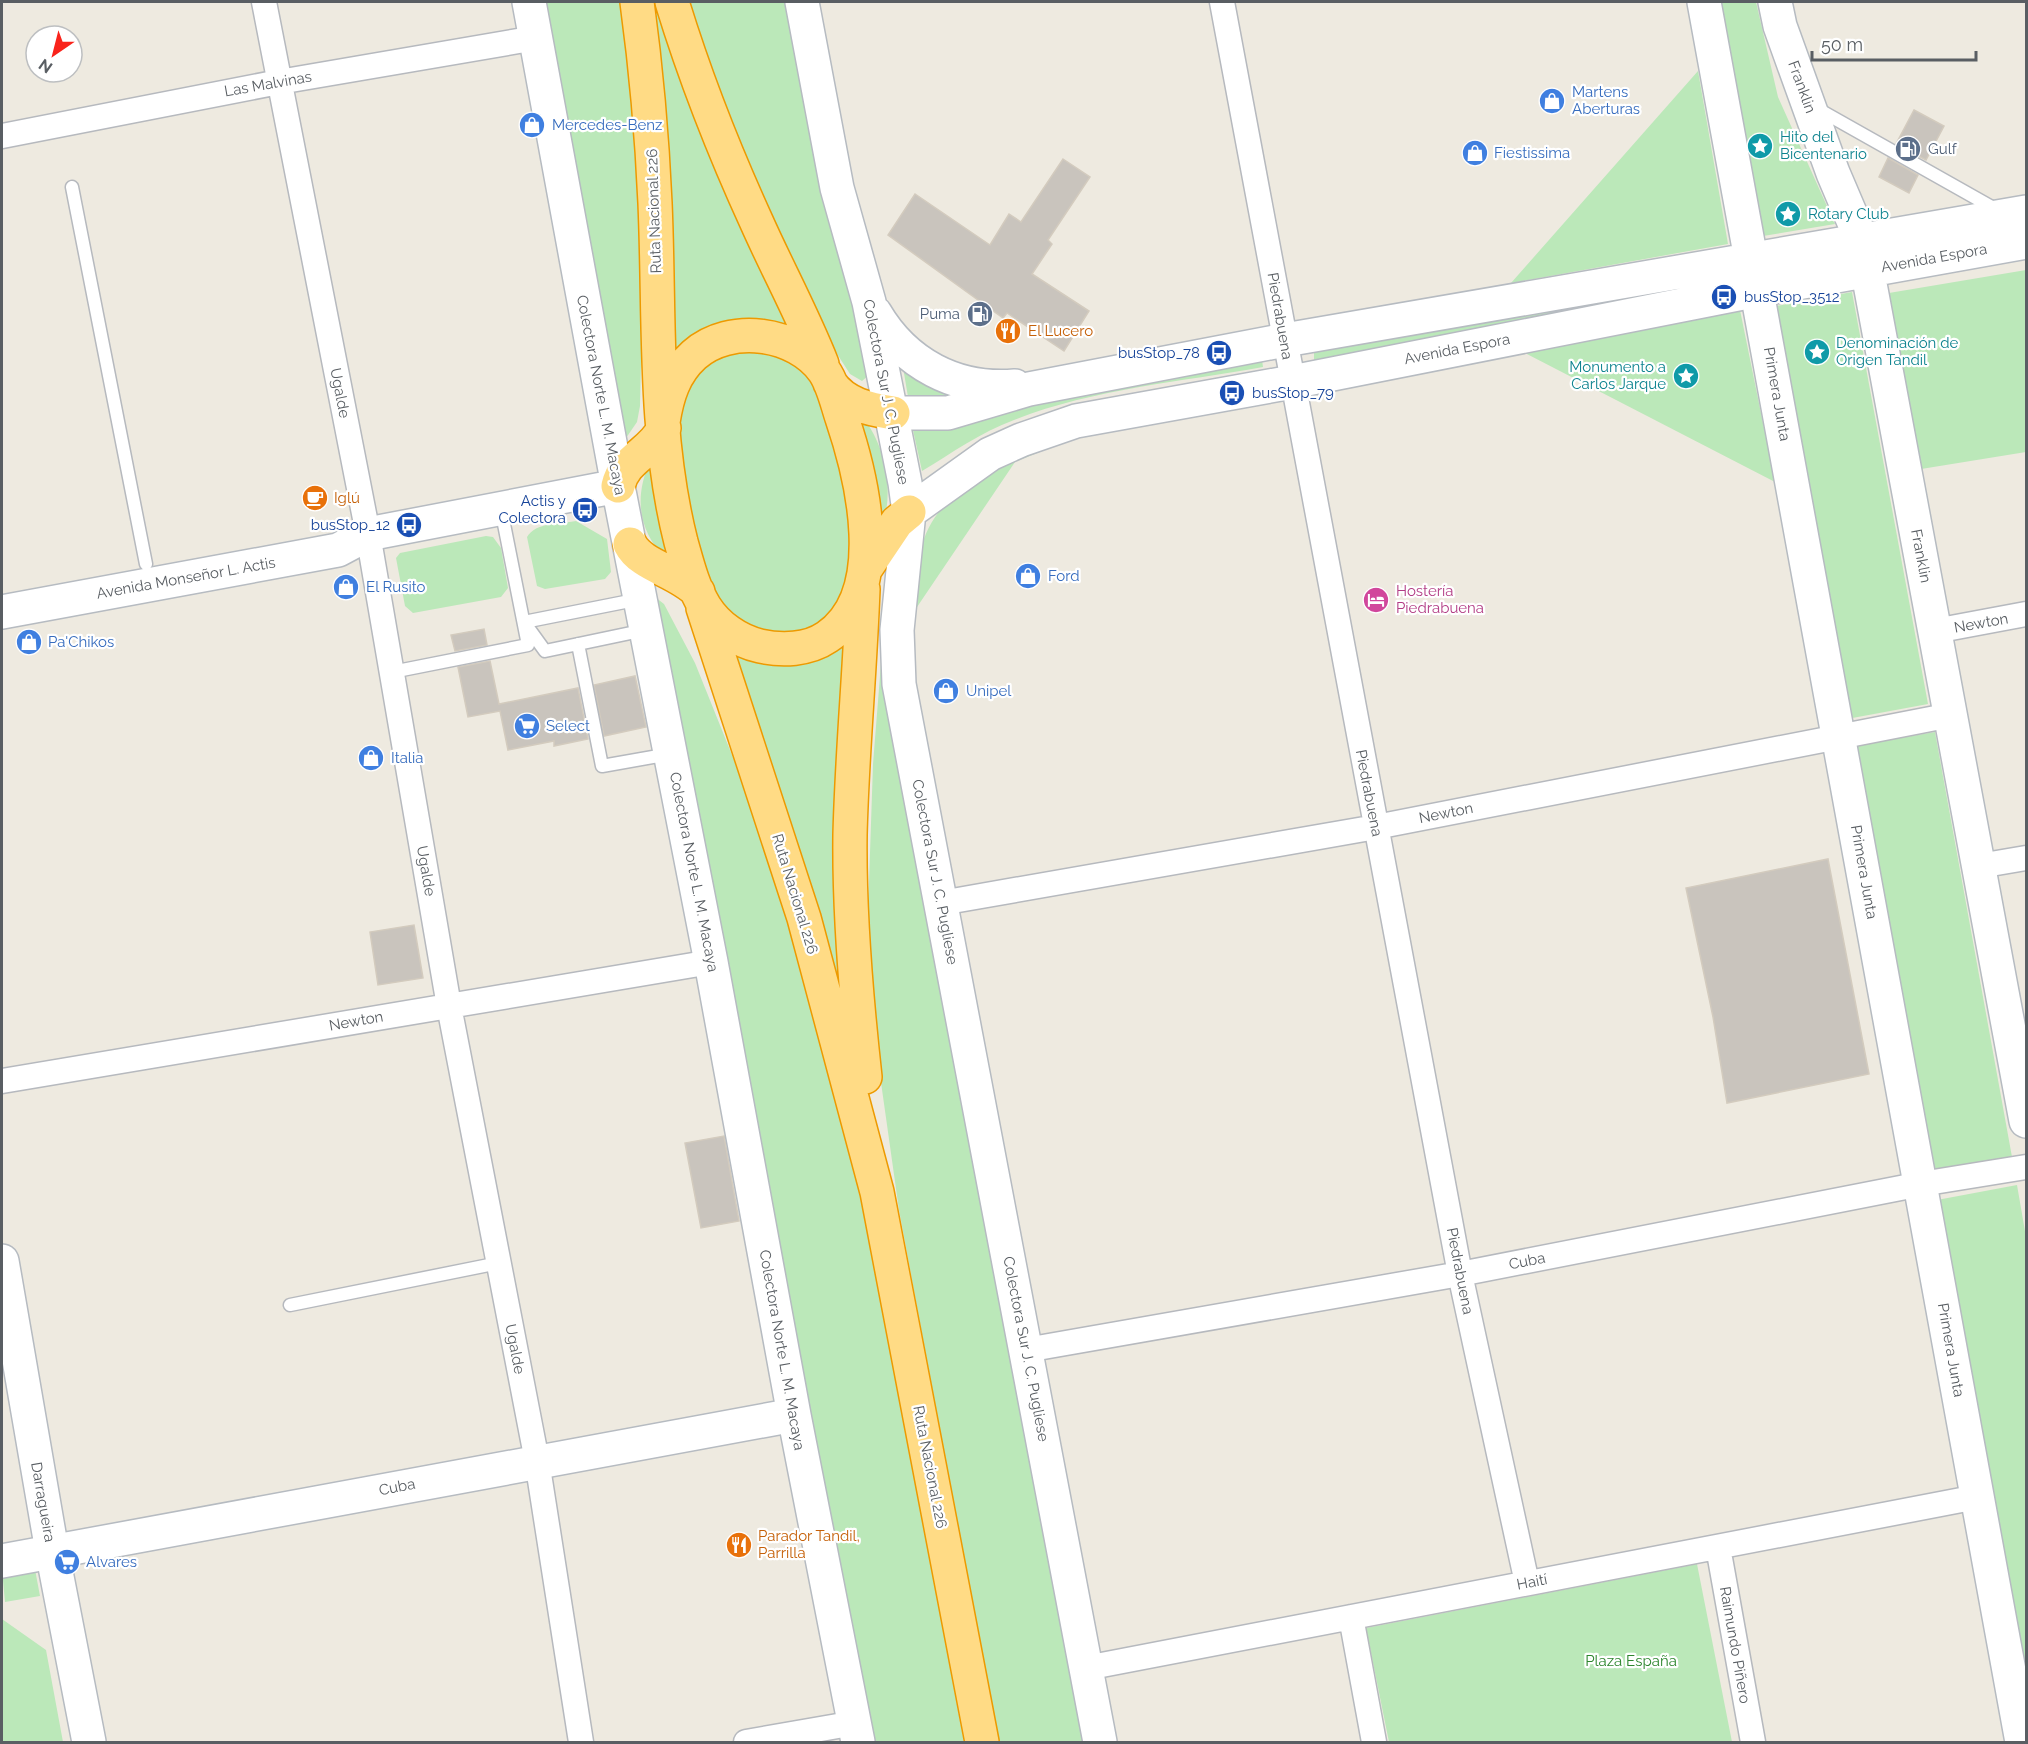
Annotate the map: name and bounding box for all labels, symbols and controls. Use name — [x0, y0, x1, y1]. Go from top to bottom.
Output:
north arrow — [24, 24, 84, 84]
scale bar — [1812, 24, 1976, 62]
text: 50 m — [1821, 34, 1863, 55]
text: N — [35, 55, 56, 77]
street label: Franklin — [1784, 58, 1820, 116]
street label: Las Malvinas — [223, 67, 313, 101]
place label: Martens Aberturas — [1572, 83, 1640, 118]
shop icon: Martens Aberturas — [1537, 86, 1567, 116]
shop icon: Mercedes-Benz — [517, 110, 547, 140]
place label: Mercedes-Benz — [552, 116, 662, 134]
place label: Hito del Bicentenario — [1780, 128, 1867, 163]
place icon: Hito del Bicentenario — [1745, 131, 1775, 161]
fuel station icon: Gulf — [1893, 134, 1923, 164]
shop icon: Fiestissima — [1460, 138, 1490, 168]
place label: Gulf — [1928, 140, 1958, 158]
place label: Fiestissima — [1494, 144, 1570, 162]
street label: Ruta Nacional 226 — [643, 148, 665, 274]
place icon: Rotary Club — [1773, 199, 1803, 229]
place label: Rotary Club — [1808, 205, 1889, 223]
street label: Avenida Espora — [1880, 240, 1988, 276]
street label: Piedrabuena — [1263, 271, 1297, 361]
bus stop icon: busStop_3512 — [1709, 282, 1739, 312]
place label: busStop_3512 — [1744, 288, 1840, 306]
street label: Colectora Norte L. M. Macaya — [573, 293, 629, 497]
street label: Colectora Sur J. C. Pugliese — [859, 298, 913, 486]
fuel station icon: Puma — [965, 299, 995, 329]
place label: Puma — [920, 305, 960, 323]
restaurant icon: El Lucero — [993, 316, 1023, 346]
place label: El Lucero — [1028, 322, 1093, 340]
street label: Avenida Espora — [1403, 330, 1511, 368]
place label: Denominación de Origen Tandil — [1836, 334, 1959, 369]
place icon: Denominación de Origen Tandil — [1802, 337, 1832, 367]
bus stop icon: busStop_78 — [1204, 338, 1234, 368]
place label: busStop_78 — [1118, 344, 1200, 362]
street label: Primera Junta — [1760, 346, 1794, 442]
place label: Monumento a Carlos Jarque — [1569, 358, 1666, 393]
place icon: Monumento a Carlos Jarque — [1671, 361, 1701, 391]
street label: Ugalde — [326, 366, 354, 420]
bus stop icon: busStop_79 — [1217, 378, 1247, 408]
place label: busStop_79 — [1252, 384, 1334, 402]
cafe icon: Iglú — [300, 483, 330, 513]
place label: Iglú — [334, 489, 360, 507]
place label: Actis y Colectora — [498, 492, 566, 527]
bus stop icon: Actis y Colectora — [570, 495, 600, 525]
bus stop icon: busStop_12 — [394, 510, 424, 540]
place label: busStop_12 — [311, 516, 390, 534]
street label: Franklin — [1907, 528, 1935, 584]
street label: Avenida Monseñor L. Actis — [95, 553, 277, 603]
shop icon: Ford — [1013, 561, 1043, 591]
place label: Ford — [1048, 567, 1080, 585]
shop icon: El Rusito — [331, 572, 361, 602]
place label: El Rusito — [366, 578, 426, 596]
place label: Hostería Piedrabuena — [1396, 582, 1484, 617]
hotel icon: Hostería Piedrabuena — [1361, 585, 1391, 615]
street label: Newton — [1952, 609, 2010, 637]
shop icon: Pa'Chikos — [14, 627, 44, 657]
place label: Pa'Chikos — [48, 633, 114, 651]
shop icon: Unipel — [931, 676, 961, 706]
place label: Unipel — [966, 682, 1012, 700]
supermarket icon: Select — [512, 711, 542, 741]
place label: Select — [546, 717, 590, 735]
shop icon: Italia — [356, 743, 386, 773]
street label: Piedrabuena — [1352, 748, 1386, 838]
place label: Italia — [391, 749, 423, 767]
street label: Colectora Norte L. M. Macaya — [666, 770, 722, 974]
street label: Colectora Sur J. C. Pugliese — [908, 778, 962, 966]
street label: Newton — [1417, 799, 1475, 827]
street label: Primera Junta — [1847, 824, 1881, 920]
street label: Ruta Nacional 226 — [768, 832, 822, 956]
street label: Ugalde — [413, 844, 439, 898]
street label: Newton — [327, 1007, 385, 1035]
street label: Piedrabuena — [1443, 1226, 1477, 1316]
street label: Colectora Norte L. M. Macaya — [755, 1248, 809, 1452]
street label: Cuba — [1507, 1249, 1547, 1273]
street label: Colectora Sur J. C. Pugliese — [999, 1255, 1053, 1443]
street label: Primera Junta — [1934, 1302, 1968, 1398]
street label: Ugalde — [501, 1322, 529, 1376]
street label: Ruta Nacional 226 — [909, 1404, 951, 1530]
street label: Darragueira — [27, 1460, 59, 1544]
street label: Cuba — [377, 1475, 417, 1499]
place label: Parador Tandil, Parrilla — [758, 1527, 860, 1562]
restaurant icon: Parador Tandil, Parrilla — [724, 1530, 754, 1560]
supermarket icon: Alvares — [52, 1547, 82, 1577]
place label: Alvares — [86, 1553, 137, 1571]
street label: Haití — [1515, 1570, 1550, 1594]
street label: Raimundo Piñero — [1716, 1585, 1754, 1705]
park label: Plaza España — [1585, 1652, 1677, 1670]

